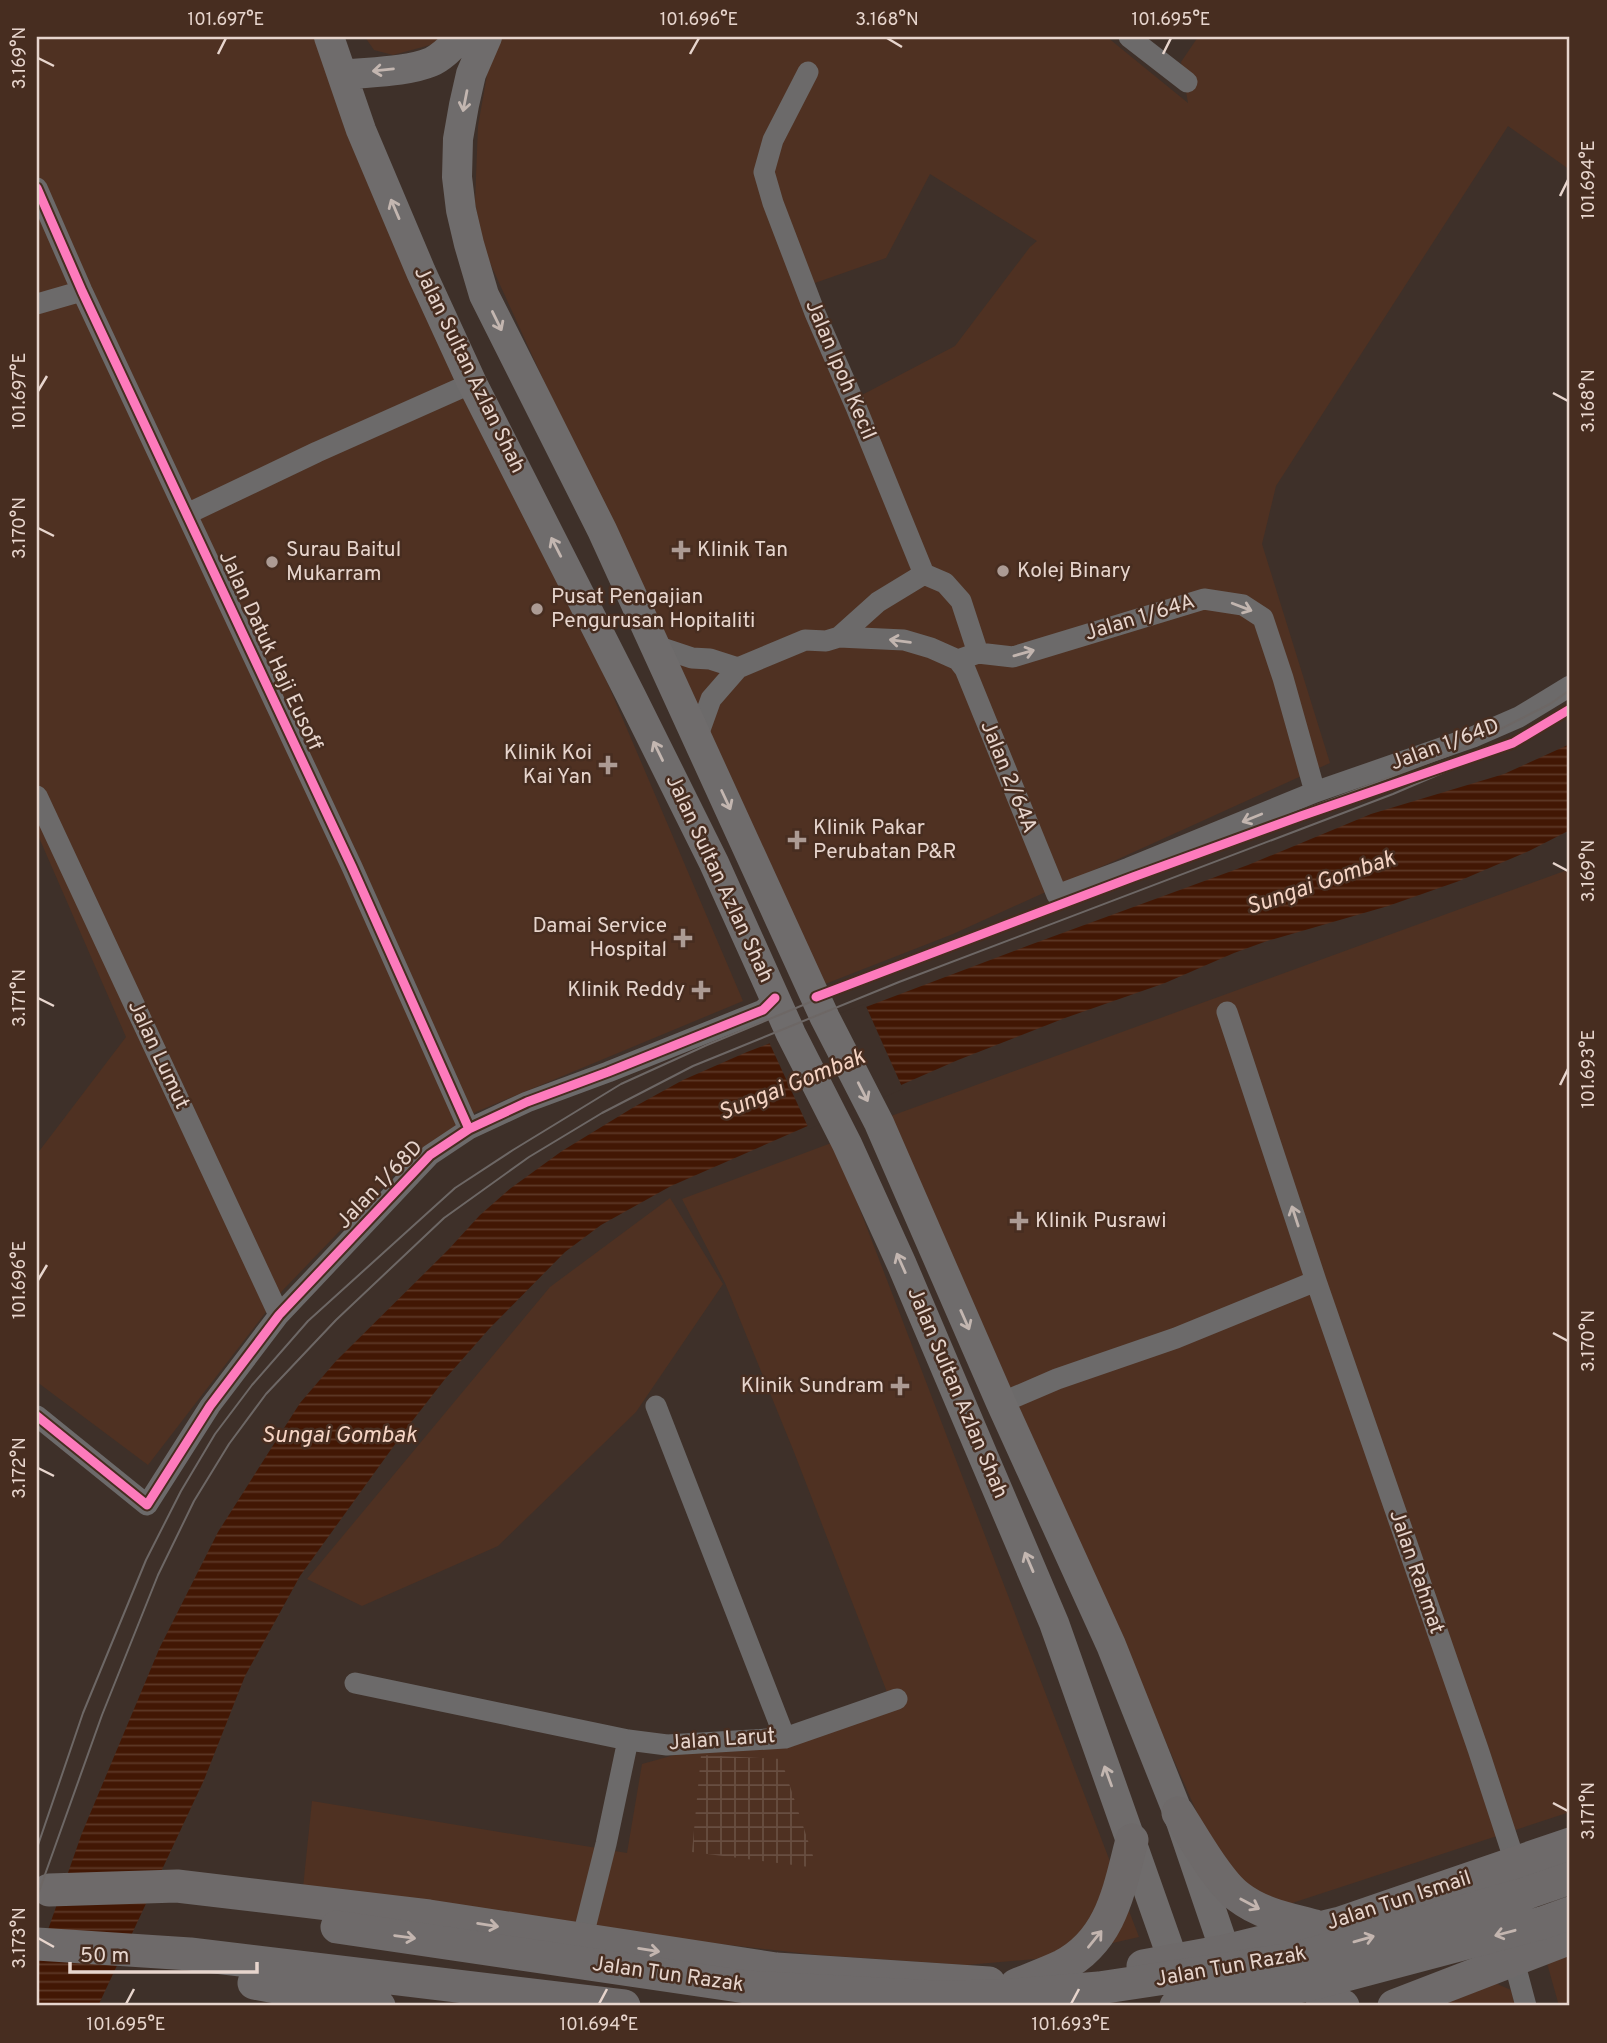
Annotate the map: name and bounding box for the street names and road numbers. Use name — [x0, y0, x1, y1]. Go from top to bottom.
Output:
street label: Jalan Sultan Azlan Shah — [407, 262, 531, 478]
street label: Jalan Ipoh Kecil — [798, 296, 882, 444]
street label: Jalan Datuk Haji Eusoff — [212, 547, 328, 755]
street label: Jalan 1/64A — [1082, 588, 1198, 648]
street label: Jalan 1/64D — [1387, 713, 1503, 777]
street label: Jalan 2/64A — [973, 717, 1043, 837]
street label: Jalan Sultan Azlan Shah — [659, 771, 779, 987]
street label: Jalan Lumut — [121, 996, 195, 1114]
street label: Jalan 1/68D — [331, 1135, 429, 1235]
street label: Jalan Sultan Azlan Shah — [900, 1283, 1014, 1503]
street label: Jalan Rahmat — [1382, 1506, 1450, 1638]
street label: Jalan Larut — [668, 1723, 776, 1757]
street label: Jalan Tun Ismail — [1323, 1865, 1475, 1937]
street label: Jalan Tun Razak — [1153, 1940, 1309, 1994]
street label: Jalan Tun Razak — [590, 1951, 746, 1999]

